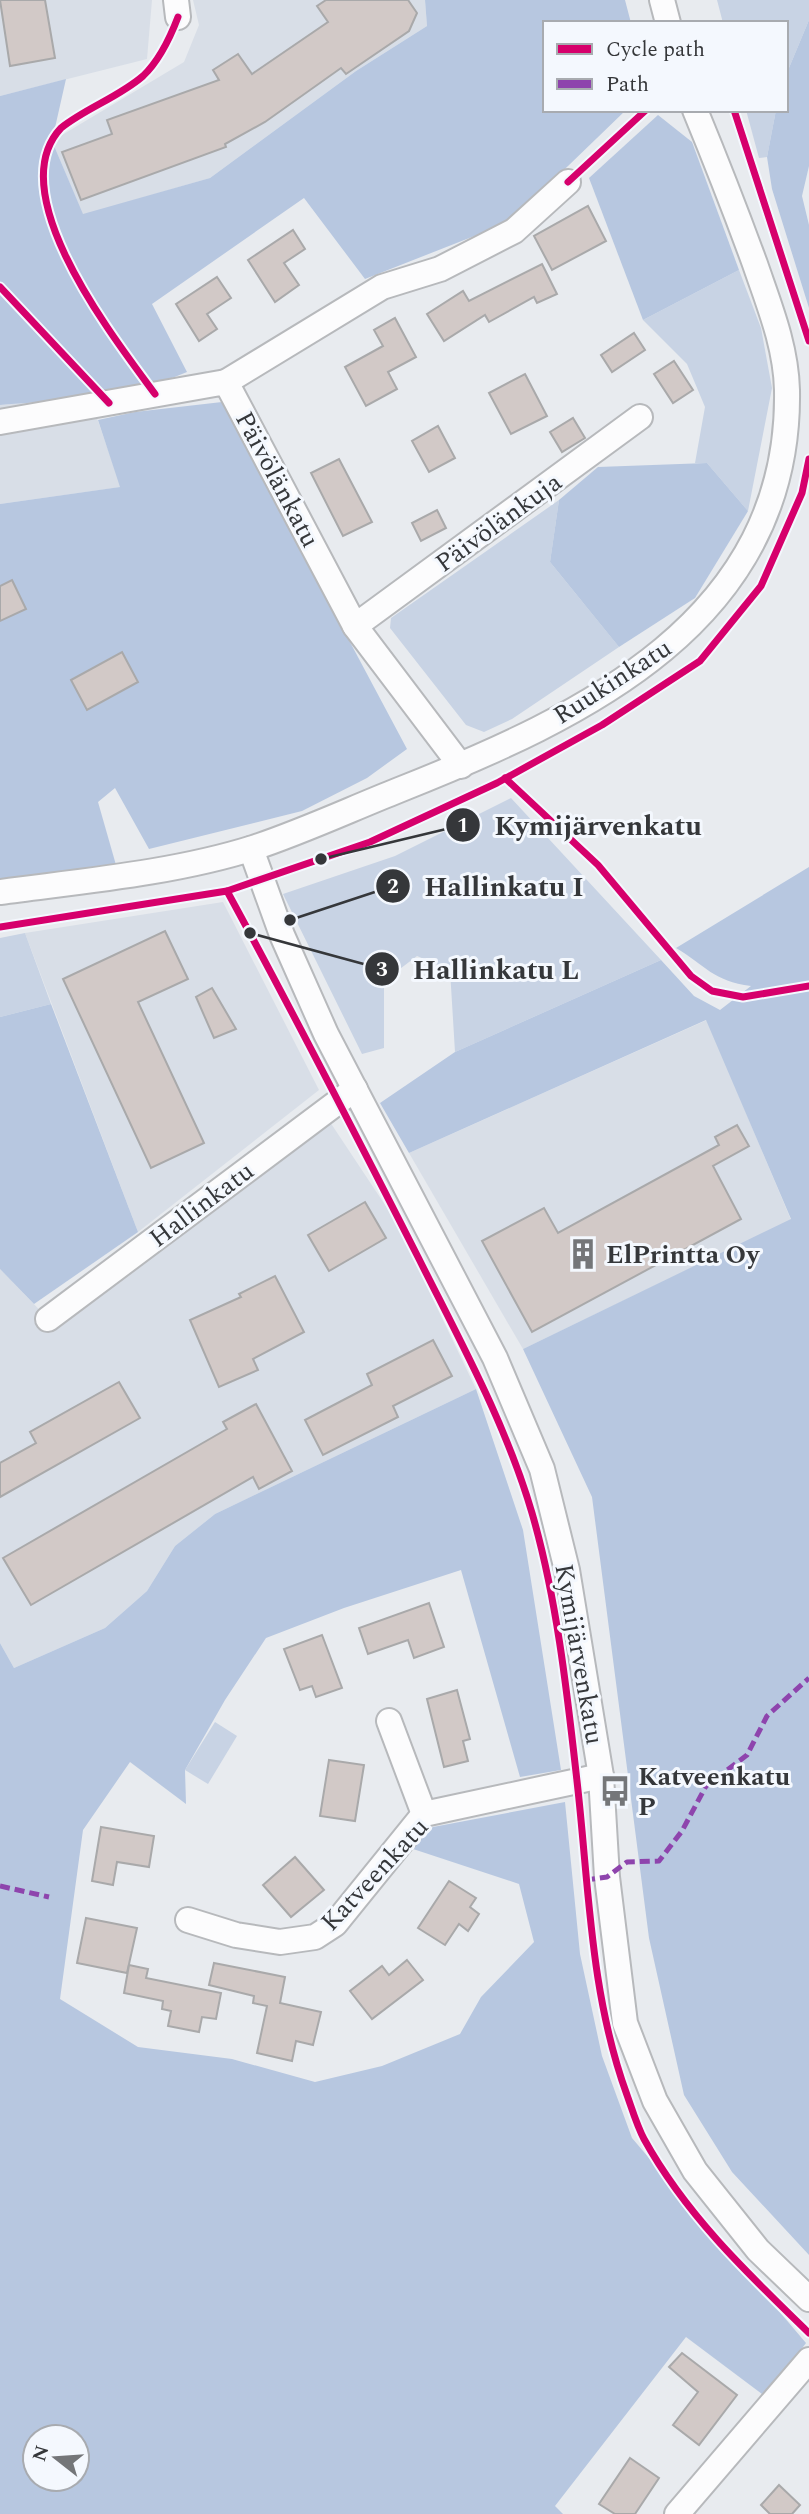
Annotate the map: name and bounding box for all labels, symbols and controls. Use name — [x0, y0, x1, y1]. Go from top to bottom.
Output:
legend — [543, 21, 788, 112]
text: Cycle path — [606, 34, 705, 66]
text: Path — [606, 69, 649, 101]
street label: Päivölänkatu — [224, 404, 330, 555]
street label: Päivölänkuja — [427, 463, 571, 583]
street label: Ruukinkatu — [545, 629, 680, 735]
callout: Kymijärvenkatu — [446, 801, 716, 850]
text: Kymijärvenkatu — [494, 805, 702, 848]
text: 1 — [457, 810, 469, 842]
callout: Hallinkatu I — [375, 861, 598, 910]
text: Hallinkatu I — [424, 866, 584, 909]
text: 2 — [387, 871, 399, 903]
callout: Hallinkatu L — [364, 944, 593, 993]
text: Hallinkatu L — [413, 949, 579, 992]
text: 3 — [376, 954, 388, 986]
street label: Hallinkatu — [141, 1152, 263, 1258]
place label: ElPrintta Oy — [606, 1235, 761, 1275]
building icon: ElPrintta Oy — [566, 1237, 600, 1271]
street label: Kymijärvenkatu — [543, 1561, 615, 1748]
place label: Katveenkatu P — [638, 1757, 790, 1827]
bus stop icon: Katveenkatu P — [598, 1774, 632, 1808]
street label: Katveenkatu — [311, 1809, 438, 1941]
north arrow — [21, 2423, 91, 2493]
text: N — [25, 2442, 57, 2465]

